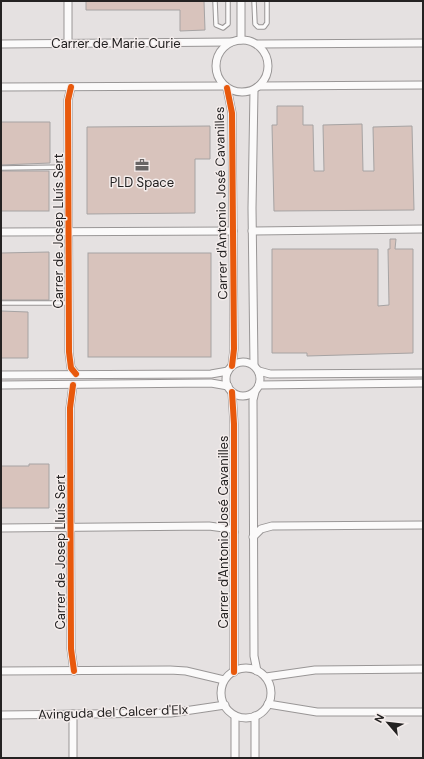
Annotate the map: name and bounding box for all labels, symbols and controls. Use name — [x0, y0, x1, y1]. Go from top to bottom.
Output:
street label: Carrer de Marie Curie — [51, 35, 181, 52]
street label: Carrer d'Antonio José Cavanilles — [211, 106, 231, 300]
street label: Carrer de Josep Lluís Sert — [50, 153, 67, 309]
office icon: PLD Space — [134, 157, 150, 173]
place label: PLD Space — [110, 174, 174, 191]
street label: Carrer d'Antonio José Cavanilles — [215, 436, 232, 628]
street label: Carrer de Josep Lluís Sert — [52, 474, 69, 630]
street label: Avinguda del Calcer d'Elx — [38, 701, 189, 723]
north arrow — [368, 703, 408, 743]
text: N — [371, 711, 387, 725]

